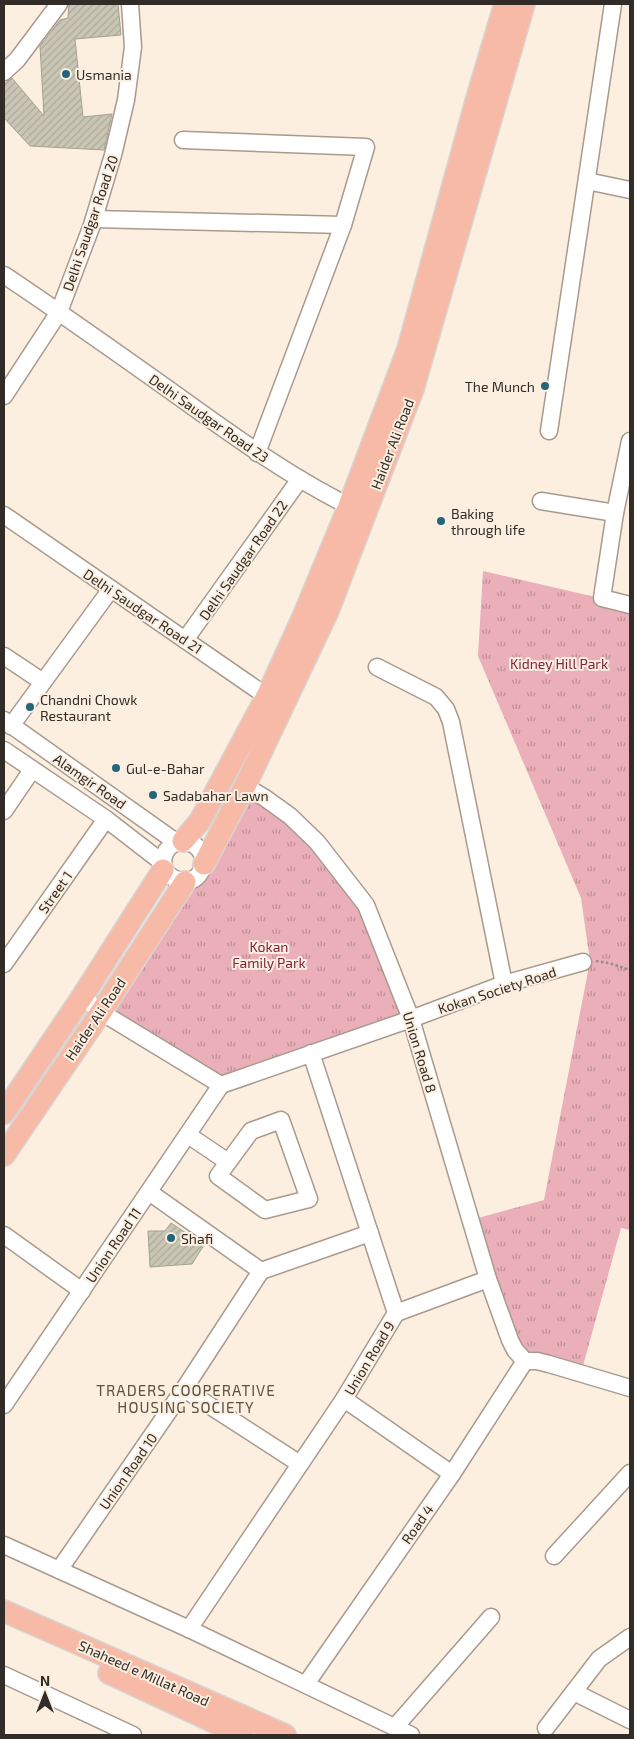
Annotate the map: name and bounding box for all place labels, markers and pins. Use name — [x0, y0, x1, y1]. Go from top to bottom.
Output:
place label: Usmania — [76, 66, 132, 83]
marker: Usmania — [60, 68, 72, 80]
place label: The Munch — [465, 378, 535, 395]
marker: The Munch — [539, 380, 551, 392]
place label: Baking through life — [451, 505, 525, 538]
marker: Baking through life — [435, 515, 447, 527]
place label: Chandni Chowk Restaurant — [40, 691, 137, 724]
marker: Chandni Chowk Restaurant — [24, 701, 36, 713]
place label: Gul-e-Bahar — [126, 760, 205, 777]
marker: Gul-e-Bahar — [110, 762, 122, 774]
place label: Sadabahar Lawn — [163, 787, 269, 804]
marker: Sadabahar Lawn — [147, 789, 159, 801]
place label: Shafi — [181, 1230, 213, 1247]
marker: Shafi — [165, 1232, 177, 1244]

